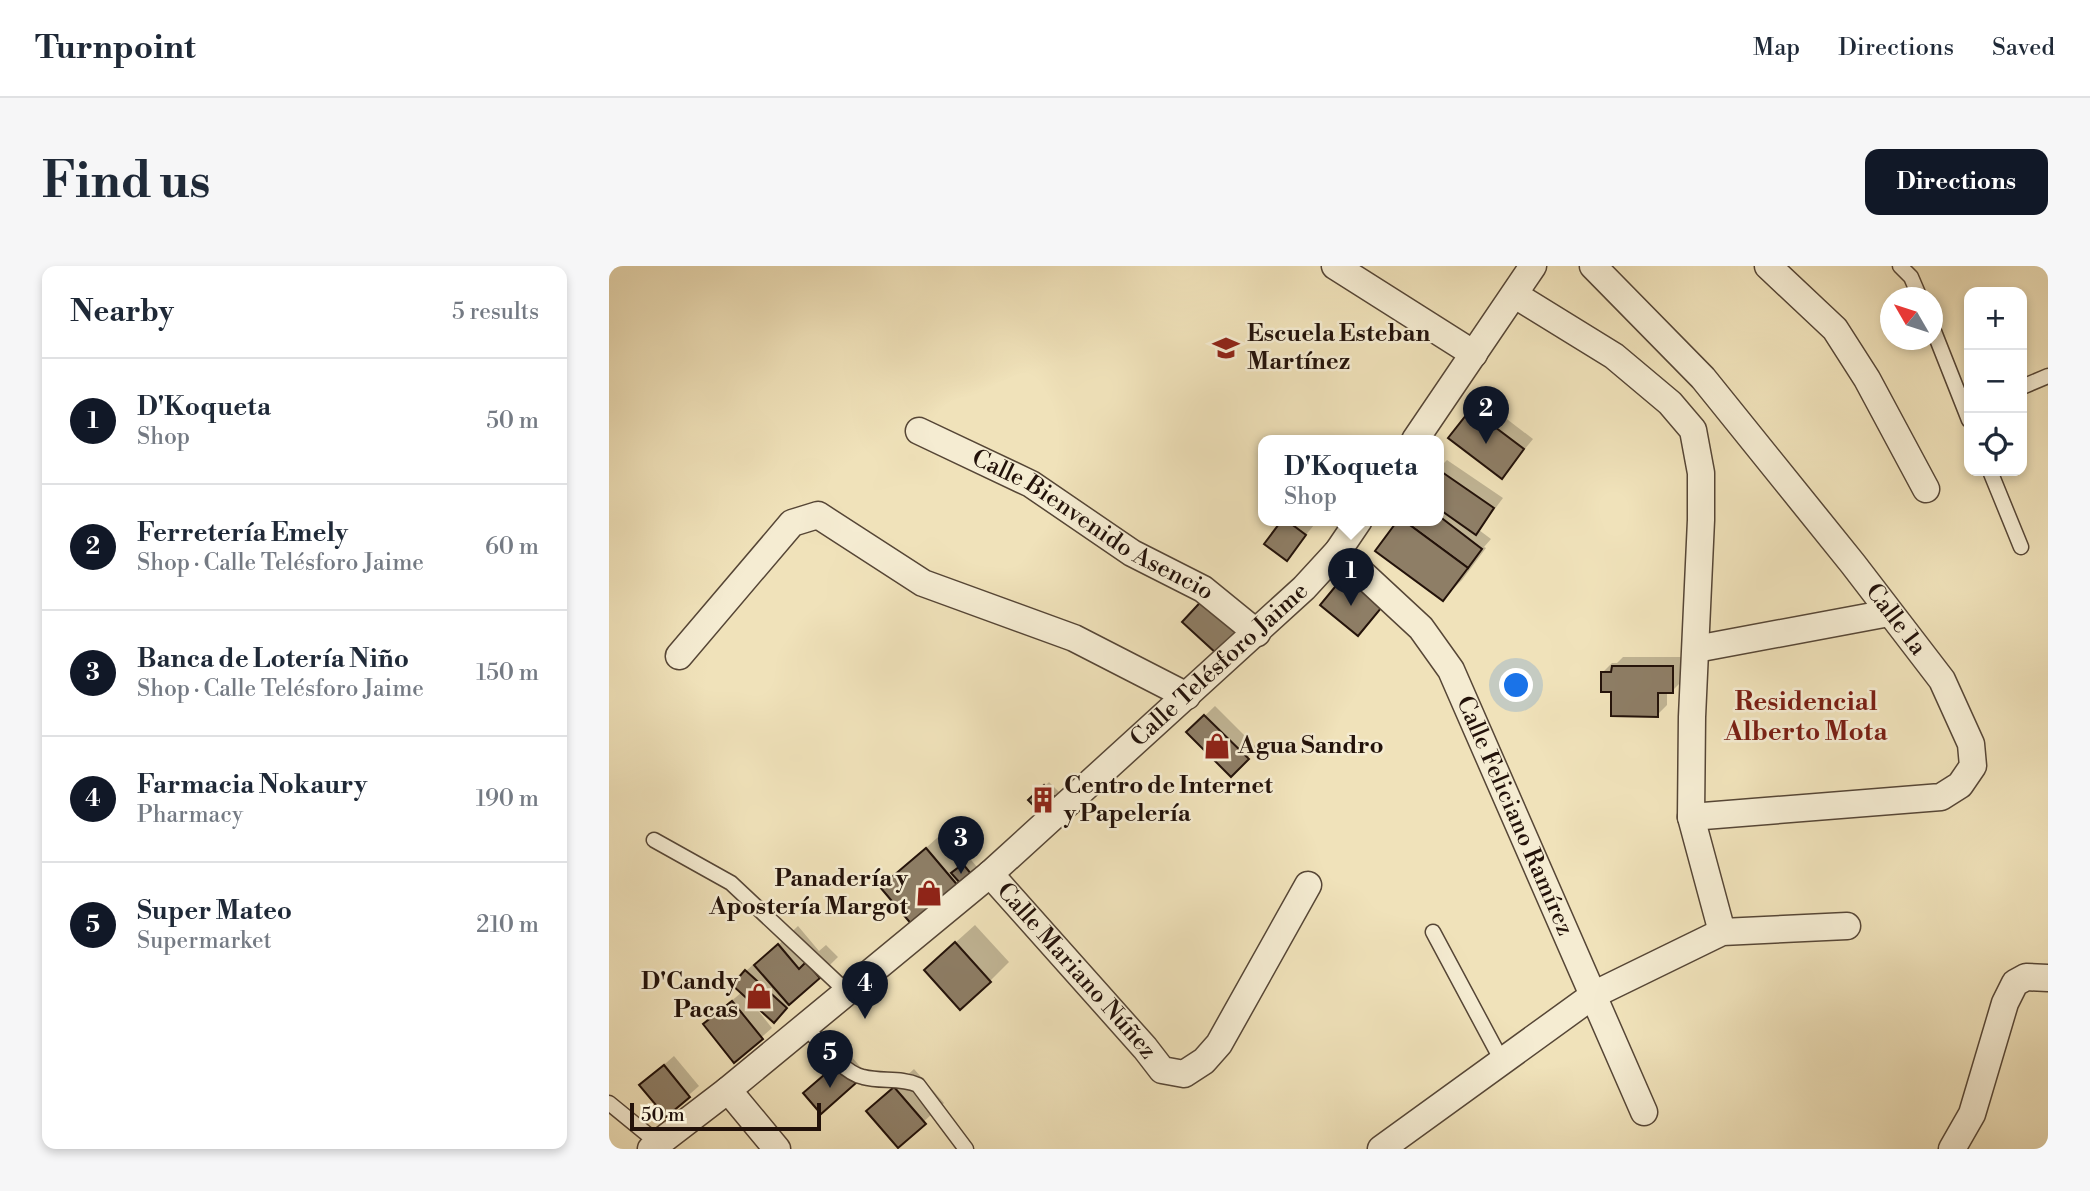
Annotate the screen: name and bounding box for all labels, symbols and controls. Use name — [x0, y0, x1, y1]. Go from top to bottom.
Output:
text: Turnpoint — [35, 28, 196, 69]
text: Map — [1753, 33, 1800, 63]
text: Directions — [1838, 33, 1954, 63]
text: Saved — [1992, 33, 2055, 63]
button: Directions — [1865, 149, 2048, 215]
text: Find us — [42, 152, 211, 213]
north arrow — [1880, 287, 1943, 350]
map controls — [1964, 287, 2027, 476]
button: + — [1964, 287, 2027, 350]
text: Nearby — [70, 293, 174, 331]
text: 5 results — [452, 298, 539, 326]
place label: Escuela Esteban Martínez — [1247, 319, 1431, 377]
school or university icon: Escuela Esteban Martínez — [1211, 333, 1241, 363]
button: − — [1964, 350, 2027, 413]
pin: 2 — [1463, 386, 1509, 444]
text: D'Koqueta — [137, 391, 271, 423]
text: 1 — [87, 407, 99, 435]
text: 50 m — [486, 407, 539, 435]
button: locate — [1964, 413, 2027, 476]
text: Shop — [137, 423, 190, 451]
popup — [1258, 435, 1444, 526]
street label: Calle Bienvenido Asencio — [967, 443, 1220, 607]
text: D'Koqueta — [1284, 451, 1418, 483]
text: Shop — [1284, 483, 1337, 511]
text: Ferretería Emely — [137, 517, 348, 549]
text: 2 — [86, 533, 100, 561]
text: 60 m — [485, 533, 539, 561]
pin: 1 — [1328, 548, 1374, 606]
text: Shop · Calle Telésforo Jaime — [137, 549, 424, 577]
street label: Calle Telésforo Jaime — [1124, 576, 1315, 754]
street label: Calle 1a — [1859, 578, 1933, 662]
text: Banca de Lotería Niño — [137, 643, 409, 675]
text: 3 — [86, 659, 100, 687]
text: 150 m — [476, 659, 539, 687]
your location — [1499, 668, 1533, 702]
text: Shop · Calle Telésforo Jaime — [137, 675, 424, 703]
district label: Residencial Alberto Mota — [1723, 686, 1889, 748]
street label: Calle Feliciano Ramírez — [1449, 691, 1580, 940]
shop icon: Agua Sandro — [1202, 731, 1232, 761]
place label: Agua Sandro — [1237, 731, 1384, 761]
text: Farmacia Nokaury — [137, 769, 367, 801]
place label: Centro de Internet y Papelería — [1063, 771, 1273, 829]
text: 4 — [85, 785, 101, 813]
text: 190 m — [476, 785, 539, 813]
building icon: Centro de Internet y Papelería — [1028, 785, 1058, 815]
text: Pharmacy — [137, 801, 243, 829]
pin: 3 — [938, 816, 984, 874]
place label: Panadería y Apostería Margot — [708, 864, 909, 922]
street label: Calle Mariano Núñez — [990, 877, 1163, 1065]
shop icon: Panadería y Apostería Margot — [914, 878, 944, 908]
text: Super Mateo — [137, 895, 292, 927]
text: 5 — [86, 911, 100, 939]
text: 210 m — [476, 911, 539, 939]
text: Supermarket — [137, 927, 272, 955]
pin: 4 — [842, 961, 888, 1019]
place label: D'Candy Pacas — [641, 967, 739, 1025]
shop icon: D'Candy Pacas — [744, 981, 774, 1011]
pin: 5 — [807, 1030, 853, 1088]
scale bar — [630, 1100, 821, 1132]
text: 50 m — [641, 1103, 685, 1127]

